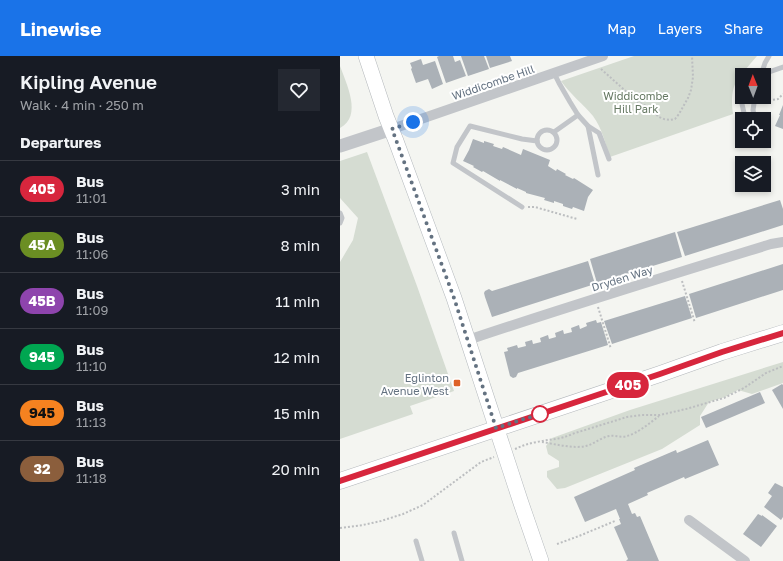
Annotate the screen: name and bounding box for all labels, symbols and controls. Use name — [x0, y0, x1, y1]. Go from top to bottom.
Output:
text: Linewise — [20, 17, 101, 40]
text: Map — [607, 20, 636, 37]
text: Layers — [658, 20, 702, 37]
text: Share — [724, 20, 763, 37]
street label: Widdicombe Hill — [450, 62, 536, 102]
north arrow — [735, 68, 771, 104]
map controls — [735, 68, 771, 192]
button: heart — [278, 69, 320, 111]
text: Kipling Avenue — [20, 70, 157, 93]
park label: Widdicombe Hill Park — [603, 89, 669, 115]
text: Walk · 4 min · 250 m — [20, 97, 144, 113]
your location — [403, 112, 423, 132]
button: locate — [735, 112, 771, 148]
text: Departures — [20, 133, 101, 151]
button: layers — [735, 156, 771, 192]
text: Bus — [76, 172, 104, 190]
text: 405 — [29, 180, 55, 197]
text: 3 min — [281, 180, 320, 198]
text: 11:01 — [76, 190, 107, 206]
text: Bus — [76, 228, 104, 246]
text: 45A — [28, 236, 56, 253]
text: 8 min — [281, 236, 320, 254]
text: 11:06 — [76, 246, 108, 262]
street label: Dryden Way — [590, 263, 654, 293]
text: Bus — [76, 284, 104, 302]
text: 45B — [28, 292, 56, 309]
text: 11 min — [275, 292, 320, 310]
text: 11:09 — [76, 302, 108, 318]
text: Bus — [76, 340, 104, 358]
text: 945 — [29, 348, 55, 365]
text: 12 min — [274, 348, 320, 366]
text: 11:10 — [76, 358, 107, 374]
place label: Eglinton Avenue West — [381, 371, 449, 397]
line badge: 405 — [605, 372, 651, 398]
text: 405 — [615, 376, 641, 393]
marker: Eglinton Avenue West — [452, 378, 462, 388]
text: Bus — [76, 396, 104, 414]
text: 945 — [29, 404, 55, 421]
text: 15 min — [274, 404, 320, 422]
unlabelled marker — [531, 405, 549, 423]
text: 11:13 — [76, 414, 106, 430]
text: Bus — [76, 452, 104, 470]
text: 32 — [33, 460, 51, 477]
text: 20 min — [272, 460, 320, 478]
text: 11:18 — [76, 470, 107, 486]

